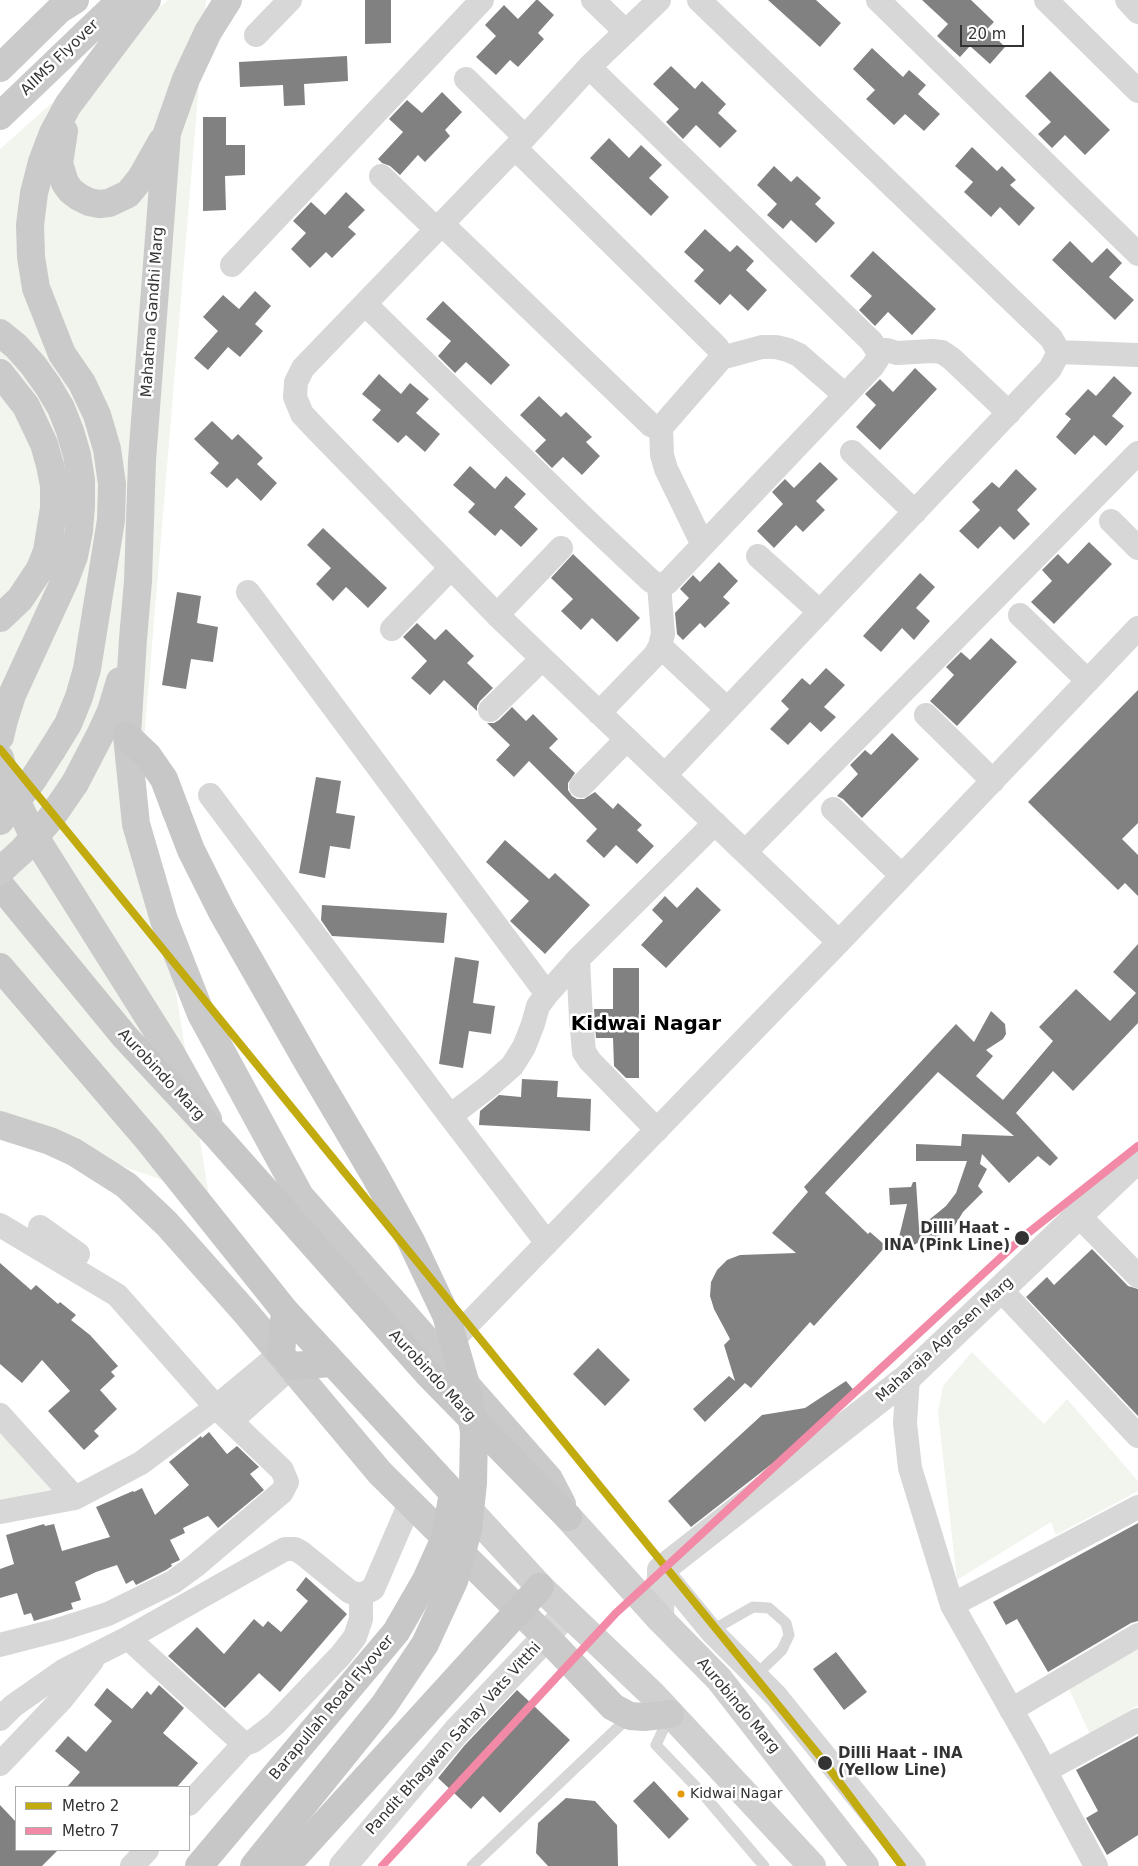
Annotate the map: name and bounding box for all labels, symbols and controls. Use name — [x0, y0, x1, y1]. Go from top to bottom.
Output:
scale bar — [963, 15, 1027, 47]
street label: AIIMS Flyover — [17, 16, 103, 100]
text: 20 m — [968, 25, 1006, 43]
street label: Mahatma Gandhi Marg — [138, 226, 168, 398]
district label: Kidwai Nagar — [571, 1013, 721, 1037]
street label: Aurobindo Marg — [114, 1025, 208, 1125]
place label: Dilli Haat - INA (Pink Line) — [884, 1220, 1010, 1255]
marker: Dilli Haat - INA (Pink Line) — [1013, 1229, 1031, 1247]
street label: Maharaja Agrasen Marg — [873, 1274, 1017, 1406]
street label: Aurobindo Marg — [385, 1326, 479, 1426]
street label: Barapullah Road Flyover — [266, 1632, 398, 1784]
street label: Pandit Bhagwan Sahay Vats Vitthi — [363, 1639, 545, 1839]
street label: Aurobindo Marg — [693, 1655, 783, 1757]
place label: Dilli Haat - INA (Yellow Line) — [838, 1745, 963, 1780]
marker: Dilli Haat - INA (Yellow Line) — [816, 1754, 834, 1772]
legend — [15, 1786, 190, 1851]
place label: Kidwai Nagar — [690, 1786, 783, 1802]
marker: Kidwai Nagar — [676, 1789, 686, 1799]
text: Metro 2 — [62, 1797, 119, 1815]
text: Metro 7 — [62, 1822, 119, 1840]

